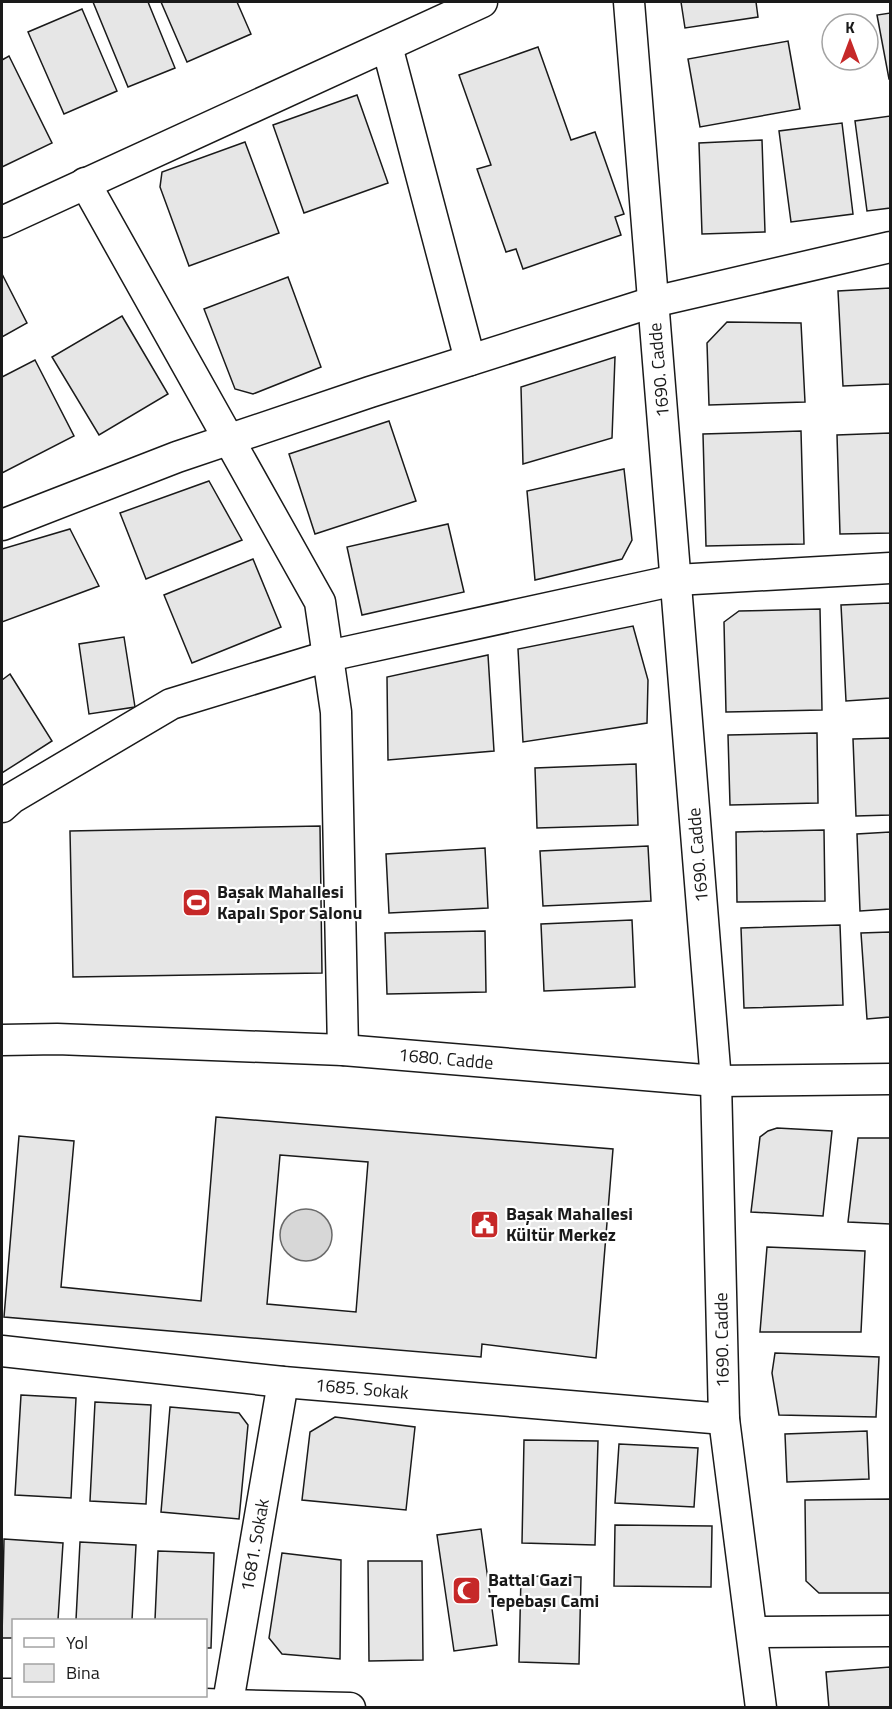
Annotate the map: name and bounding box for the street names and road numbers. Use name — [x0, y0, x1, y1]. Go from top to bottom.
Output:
street label: 1690. Cadde — [641, 321, 676, 419]
street label: 1690. Cadde — [680, 806, 715, 904]
street label: 1680. Cadde — [397, 1041, 495, 1076]
street label: 1690. Cadde — [707, 1292, 736, 1388]
street label: 1685. Sokak — [314, 1371, 410, 1406]
street label: 1681. Sokak — [233, 1496, 276, 1593]

